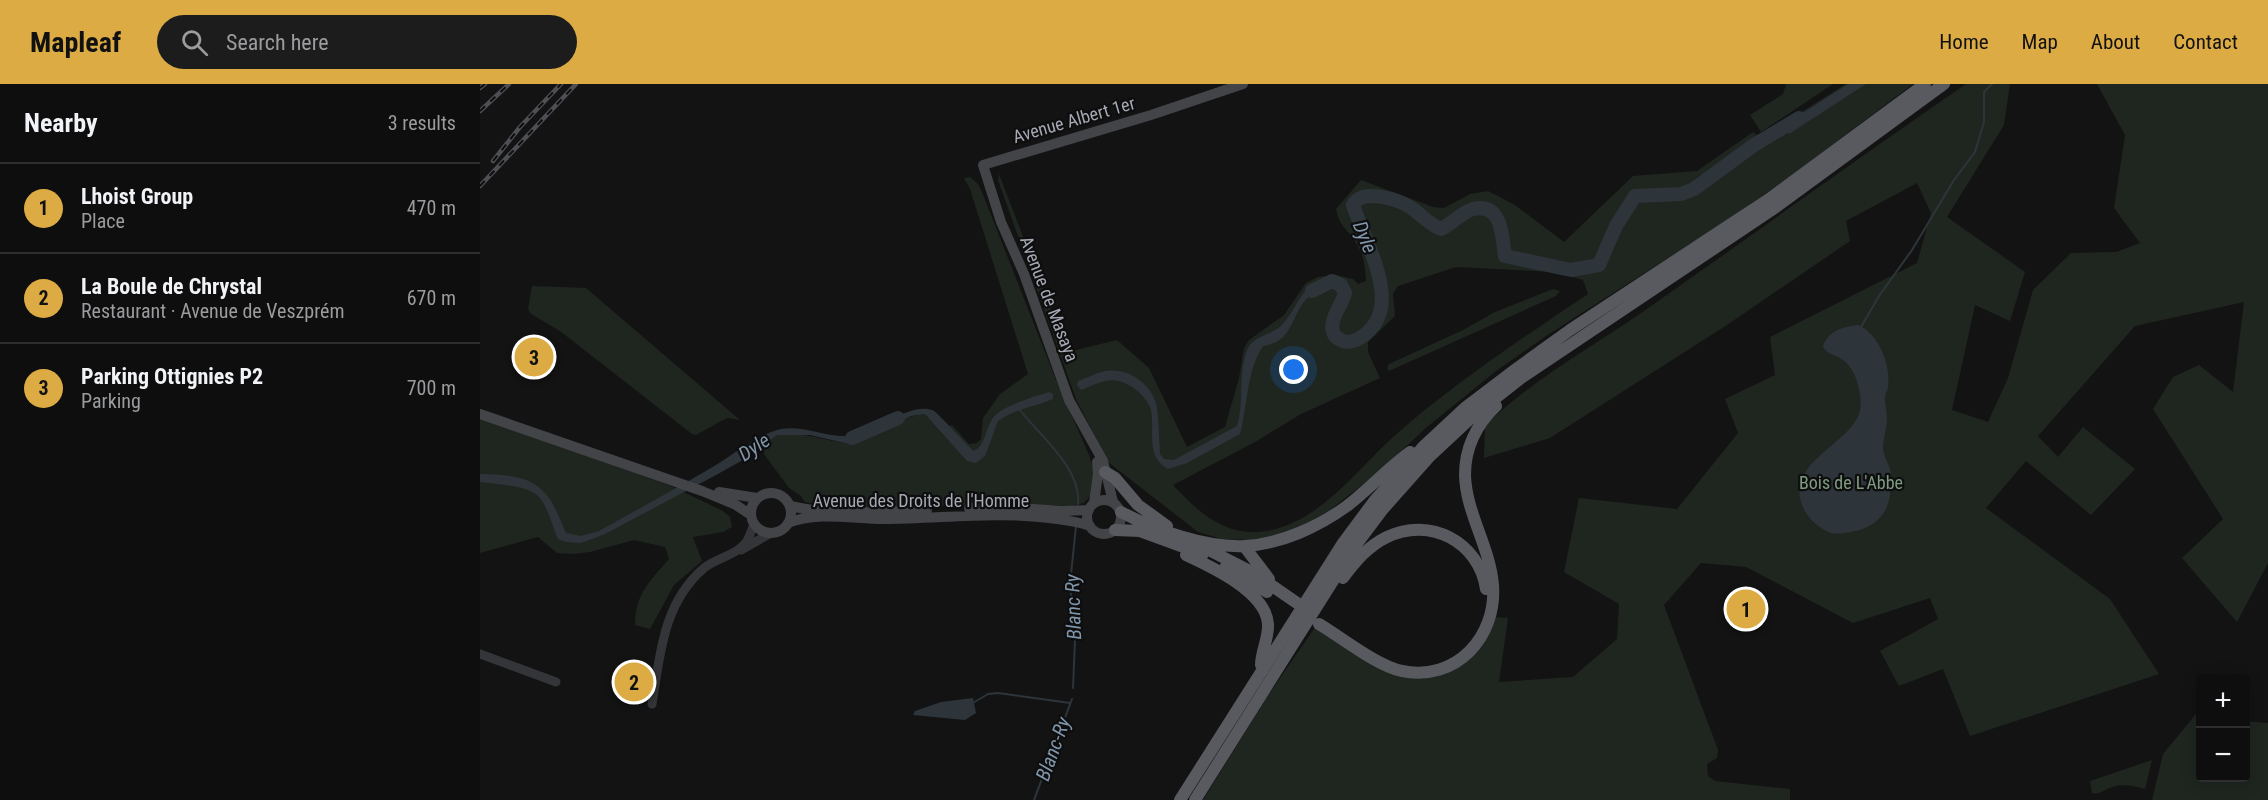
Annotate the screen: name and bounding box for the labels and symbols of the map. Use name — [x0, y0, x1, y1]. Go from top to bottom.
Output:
street label: Avenue Albert 1er — [1010, 92, 1138, 147]
water label: Dyle — [1348, 217, 1382, 257]
street label: Avenue de Masaya — [1016, 233, 1083, 364]
pin: 3 — [514, 334, 554, 380]
your location — [1279, 355, 1308, 384]
water label: Dyle — [734, 428, 774, 466]
park label: Bois de L'Abbe — [1799, 472, 1903, 493]
street label: Avenue des Droits de l'Homme — [813, 490, 1029, 511]
water label: Blanc Ry — [1060, 573, 1086, 640]
pin: 1 — [1726, 586, 1766, 632]
pin: 2 — [614, 660, 654, 704]
water label: Blanc-Ry — [1030, 713, 1076, 784]

